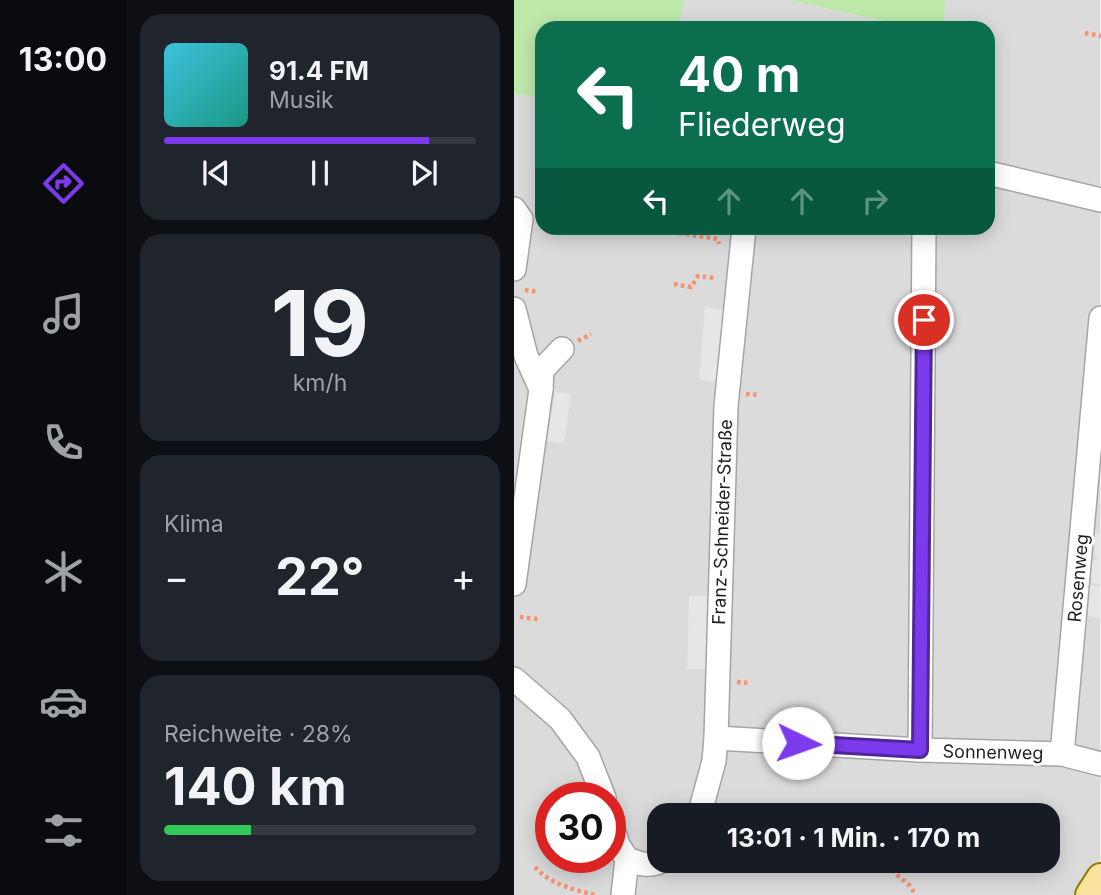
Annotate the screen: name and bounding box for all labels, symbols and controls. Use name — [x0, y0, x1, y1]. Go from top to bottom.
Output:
text: 13:00 — [19, 40, 107, 79]
text: 40 m — [678, 45, 801, 104]
icon: left — [563, 49, 654, 140]
text: 91.4 FM — [269, 55, 369, 86]
text: Musik — [269, 86, 334, 114]
text: Fliederweg — [678, 105, 846, 144]
icon: previous — [197, 154, 235, 192]
icon: pause — [301, 154, 339, 192]
icon: next — [405, 154, 443, 192]
icon: directions — [39, 159, 88, 208]
icon: left — [637, 182, 675, 220]
icon: ahead — [710, 182, 748, 220]
icon: ahead — [783, 182, 821, 220]
icon: right — [856, 182, 894, 220]
text: 19 — [271, 268, 369, 378]
icon: music — [39, 289, 88, 338]
pin — [894, 290, 954, 350]
icon: arrive — [905, 301, 943, 339]
text: km/h — [293, 369, 347, 397]
icon: phone — [39, 418, 88, 467]
street label: Franz-Schneider-Straße — [708, 419, 736, 625]
text: Klima — [164, 510, 224, 538]
street label: Rosenweg — [1064, 533, 1092, 623]
text: 22° — [275, 545, 365, 608]
icon: climate — [39, 547, 88, 596]
text: − — [164, 554, 189, 600]
text: + — [451, 554, 476, 600]
icon: car — [39, 677, 88, 726]
position arrow — [761, 706, 835, 780]
text: Reichweite · 28% — [164, 720, 353, 748]
street label: Sonnenweg — [942, 741, 1044, 763]
text: 140 km — [164, 755, 347, 818]
speed limit sign: 30 — [535, 782, 626, 873]
icon: filters — [39, 806, 88, 855]
text: 13:01 · 1 Min. · 170 m — [727, 822, 980, 853]

